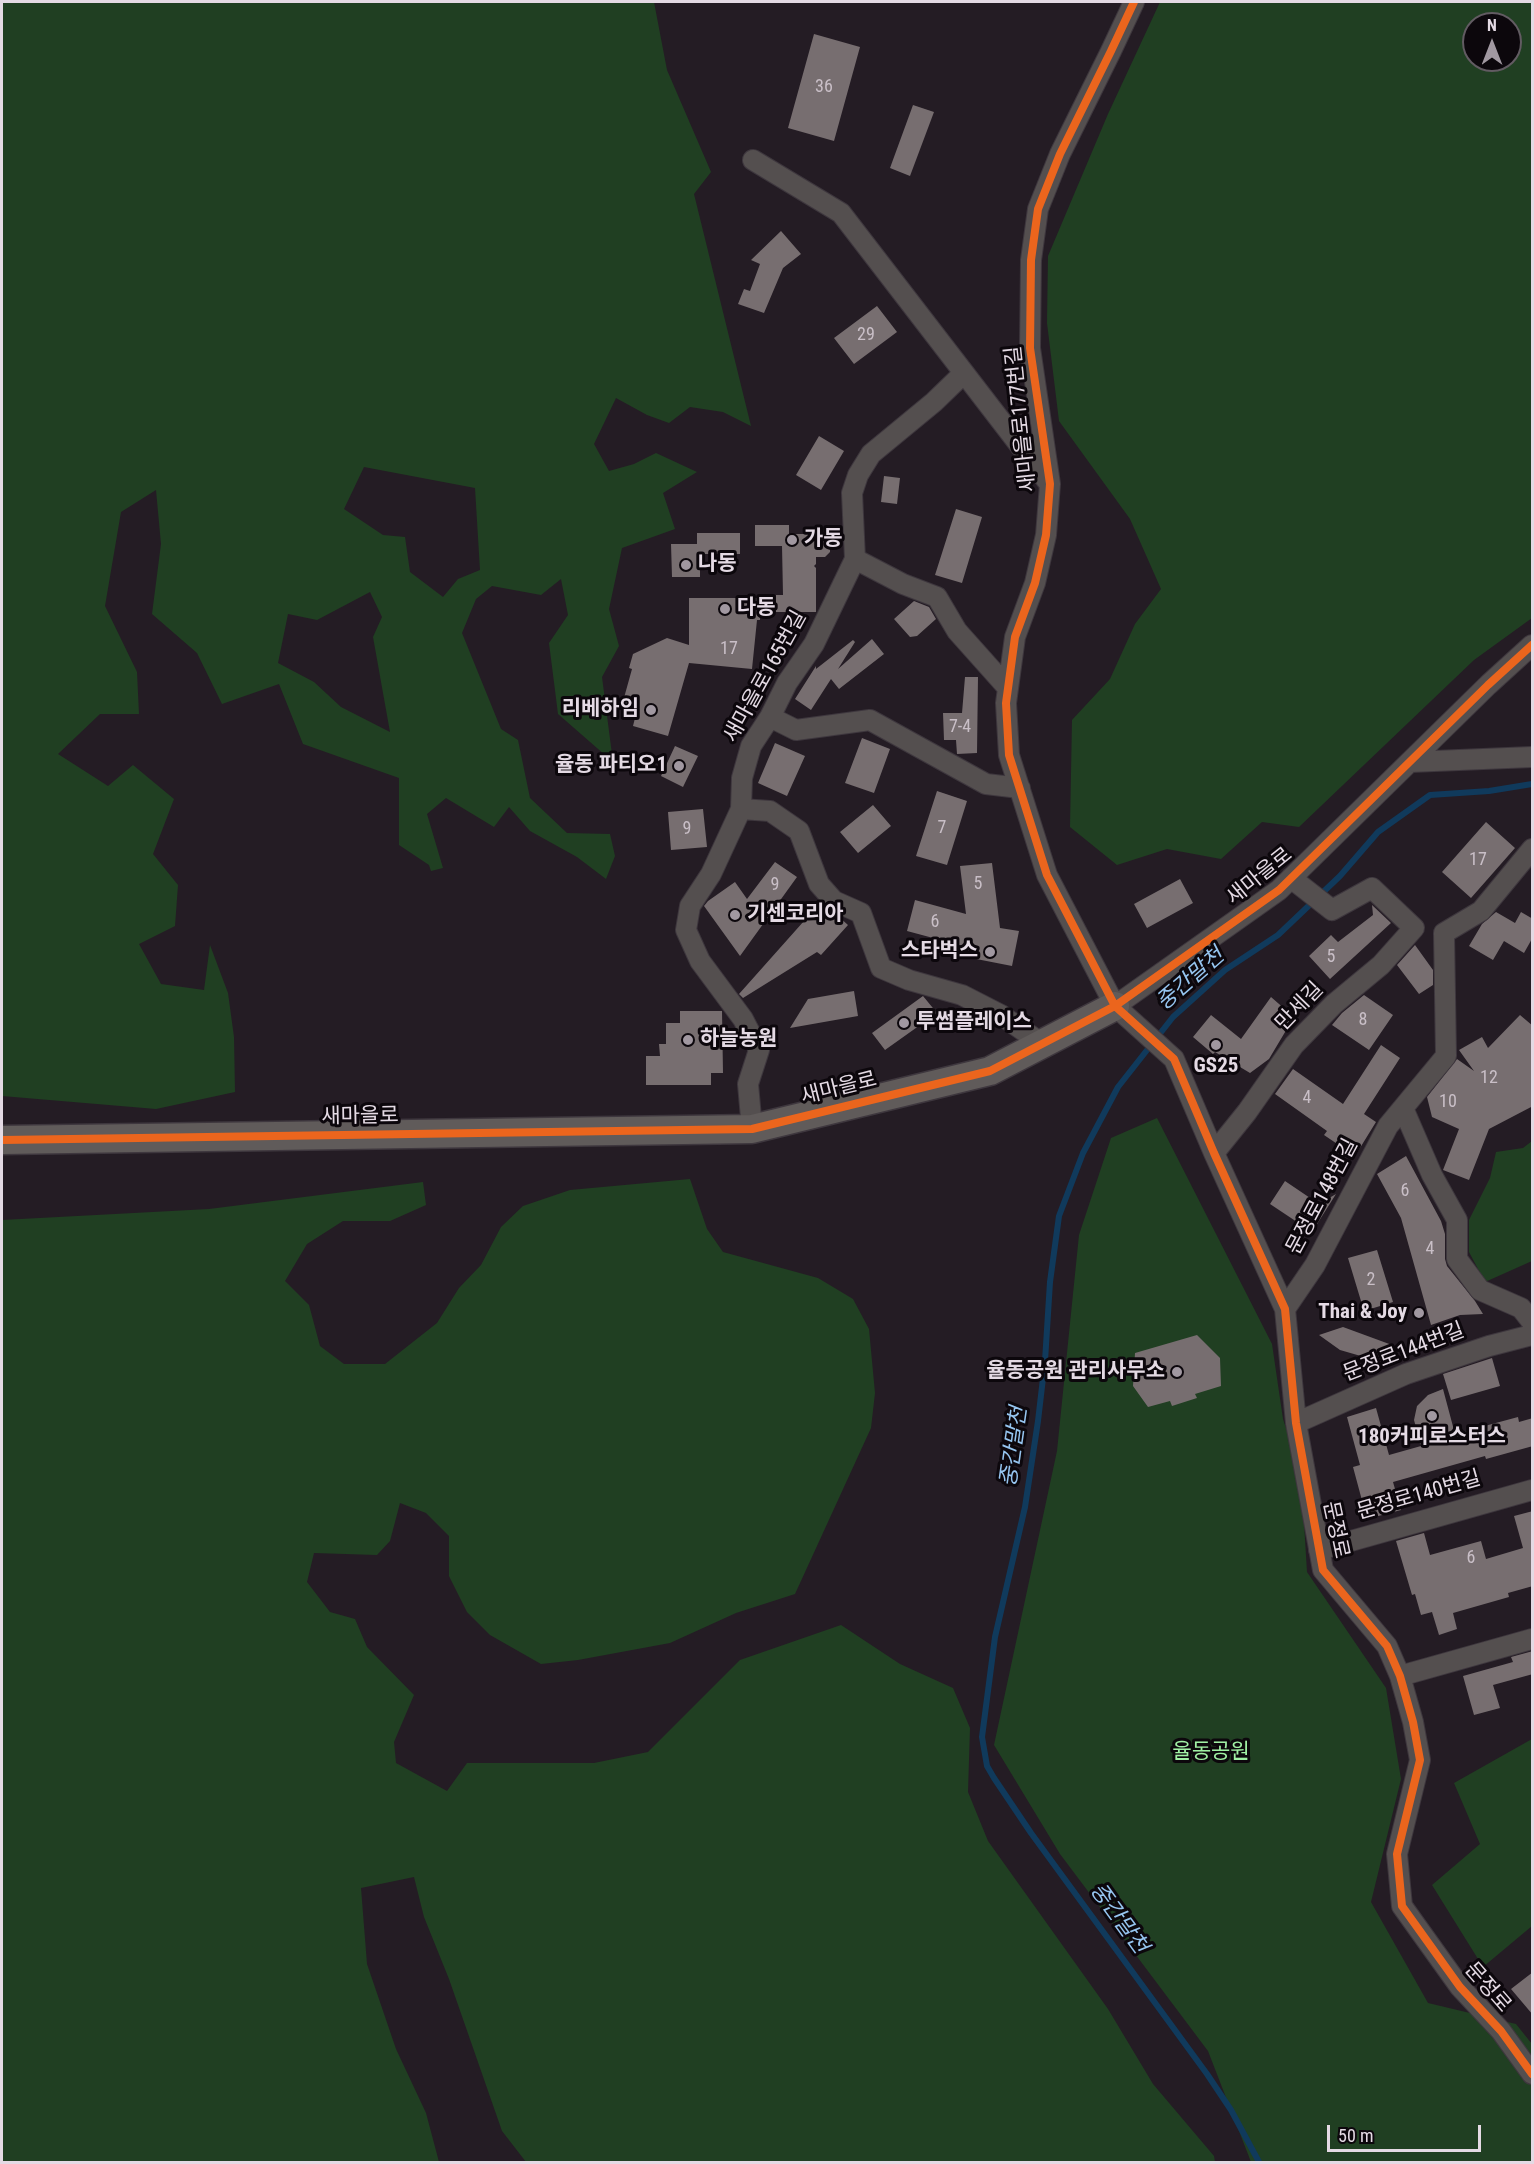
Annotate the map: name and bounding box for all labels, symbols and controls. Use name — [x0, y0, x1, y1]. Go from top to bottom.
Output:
north arrow — [1462, 12, 1522, 72]
text: N — [1487, 16, 1497, 35]
house number: 36 — [815, 76, 833, 98]
house number: 29 — [857, 324, 875, 346]
street label: 새마을로177번길 — [1002, 345, 1042, 493]
place label: 가동 — [804, 527, 843, 553]
marker: 가동 — [785, 533, 799, 547]
place label: 나동 — [698, 552, 737, 578]
marker: 나동 — [679, 558, 693, 572]
place label: 다동 — [737, 596, 776, 622]
marker: 다동 — [718, 602, 732, 616]
street label: 새마을로165번길 — [719, 607, 813, 747]
house number: 17 — [720, 638, 738, 660]
place label: 리베하임 — [562, 697, 639, 723]
marker: 리베하임 — [644, 703, 658, 717]
house number: 7-4 — [949, 716, 971, 738]
place label: 율동 파티오1 — [555, 753, 667, 779]
marker: 율동 파티오1 — [672, 759, 686, 773]
house number: 7 — [938, 817, 946, 839]
house number: 9 — [683, 818, 691, 840]
street label: 새마을로 — [1222, 843, 1298, 911]
house number: 17 — [1469, 849, 1487, 871]
house number: 5 — [974, 873, 982, 895]
house number: 9 — [771, 874, 779, 896]
place label: 기센코리아 — [747, 902, 844, 928]
marker: 기센코리아 — [728, 908, 742, 922]
house number: 6 — [931, 911, 939, 933]
place label: 스타벅스 — [901, 939, 978, 965]
water label: 중간말천 — [1152, 943, 1230, 1017]
marker: 스타벅스 — [983, 945, 997, 959]
house number: 5 — [1327, 946, 1335, 968]
street label: 만세길 — [1271, 977, 1329, 1037]
house number: 8 — [1359, 1009, 1367, 1031]
place label: 투썸플레이스 — [916, 1010, 1032, 1036]
marker: 투썸플레이스 — [897, 1016, 911, 1030]
place label: 하늘농원 — [700, 1027, 777, 1053]
marker: 하늘농원 — [681, 1033, 695, 1047]
marker: GS25 — [1209, 1038, 1223, 1052]
place label: GS25 — [1194, 1054, 1238, 1080]
street label: 새마을로 — [798, 1067, 880, 1111]
house number: 12 — [1480, 1067, 1498, 1089]
house number: 4 — [1303, 1087, 1311, 1109]
house number: 10 — [1439, 1091, 1457, 1113]
street label: 새마을로 — [321, 1104, 399, 1130]
street label: 문정로148번길 — [1282, 1135, 1364, 1259]
house number: 6 — [1401, 1180, 1409, 1202]
house number: 4 — [1426, 1238, 1434, 1260]
house number: 2 — [1367, 1269, 1375, 1291]
place label: Thai & Joy — [1318, 1300, 1407, 1326]
marker: Thai & Joy — [1412, 1306, 1426, 1320]
street label: 문정로144번길 — [1340, 1318, 1468, 1388]
place label: 율동공원 관리사무소 — [986, 1359, 1165, 1385]
marker: 율동공원 관리사무소 — [1170, 1365, 1184, 1379]
water label: 중간말천 — [996, 1405, 1034, 1489]
marker: 180커피로스터스 — [1425, 1409, 1439, 1423]
place label: 180커피로스터스 — [1358, 1425, 1506, 1451]
street label: 문정로140번길 — [1354, 1466, 1484, 1526]
street label: 문정로 — [1317, 1499, 1353, 1561]
house number: 6 — [1467, 1547, 1475, 1569]
park label: 율동공원 — [1172, 1740, 1250, 1766]
water label: 중간말천 — [1084, 1878, 1152, 1960]
street label: 문정로 — [1458, 1958, 1516, 2018]
scale bar — [1330, 2113, 1484, 2151]
text: 50 m — [1338, 2125, 1373, 2146]

